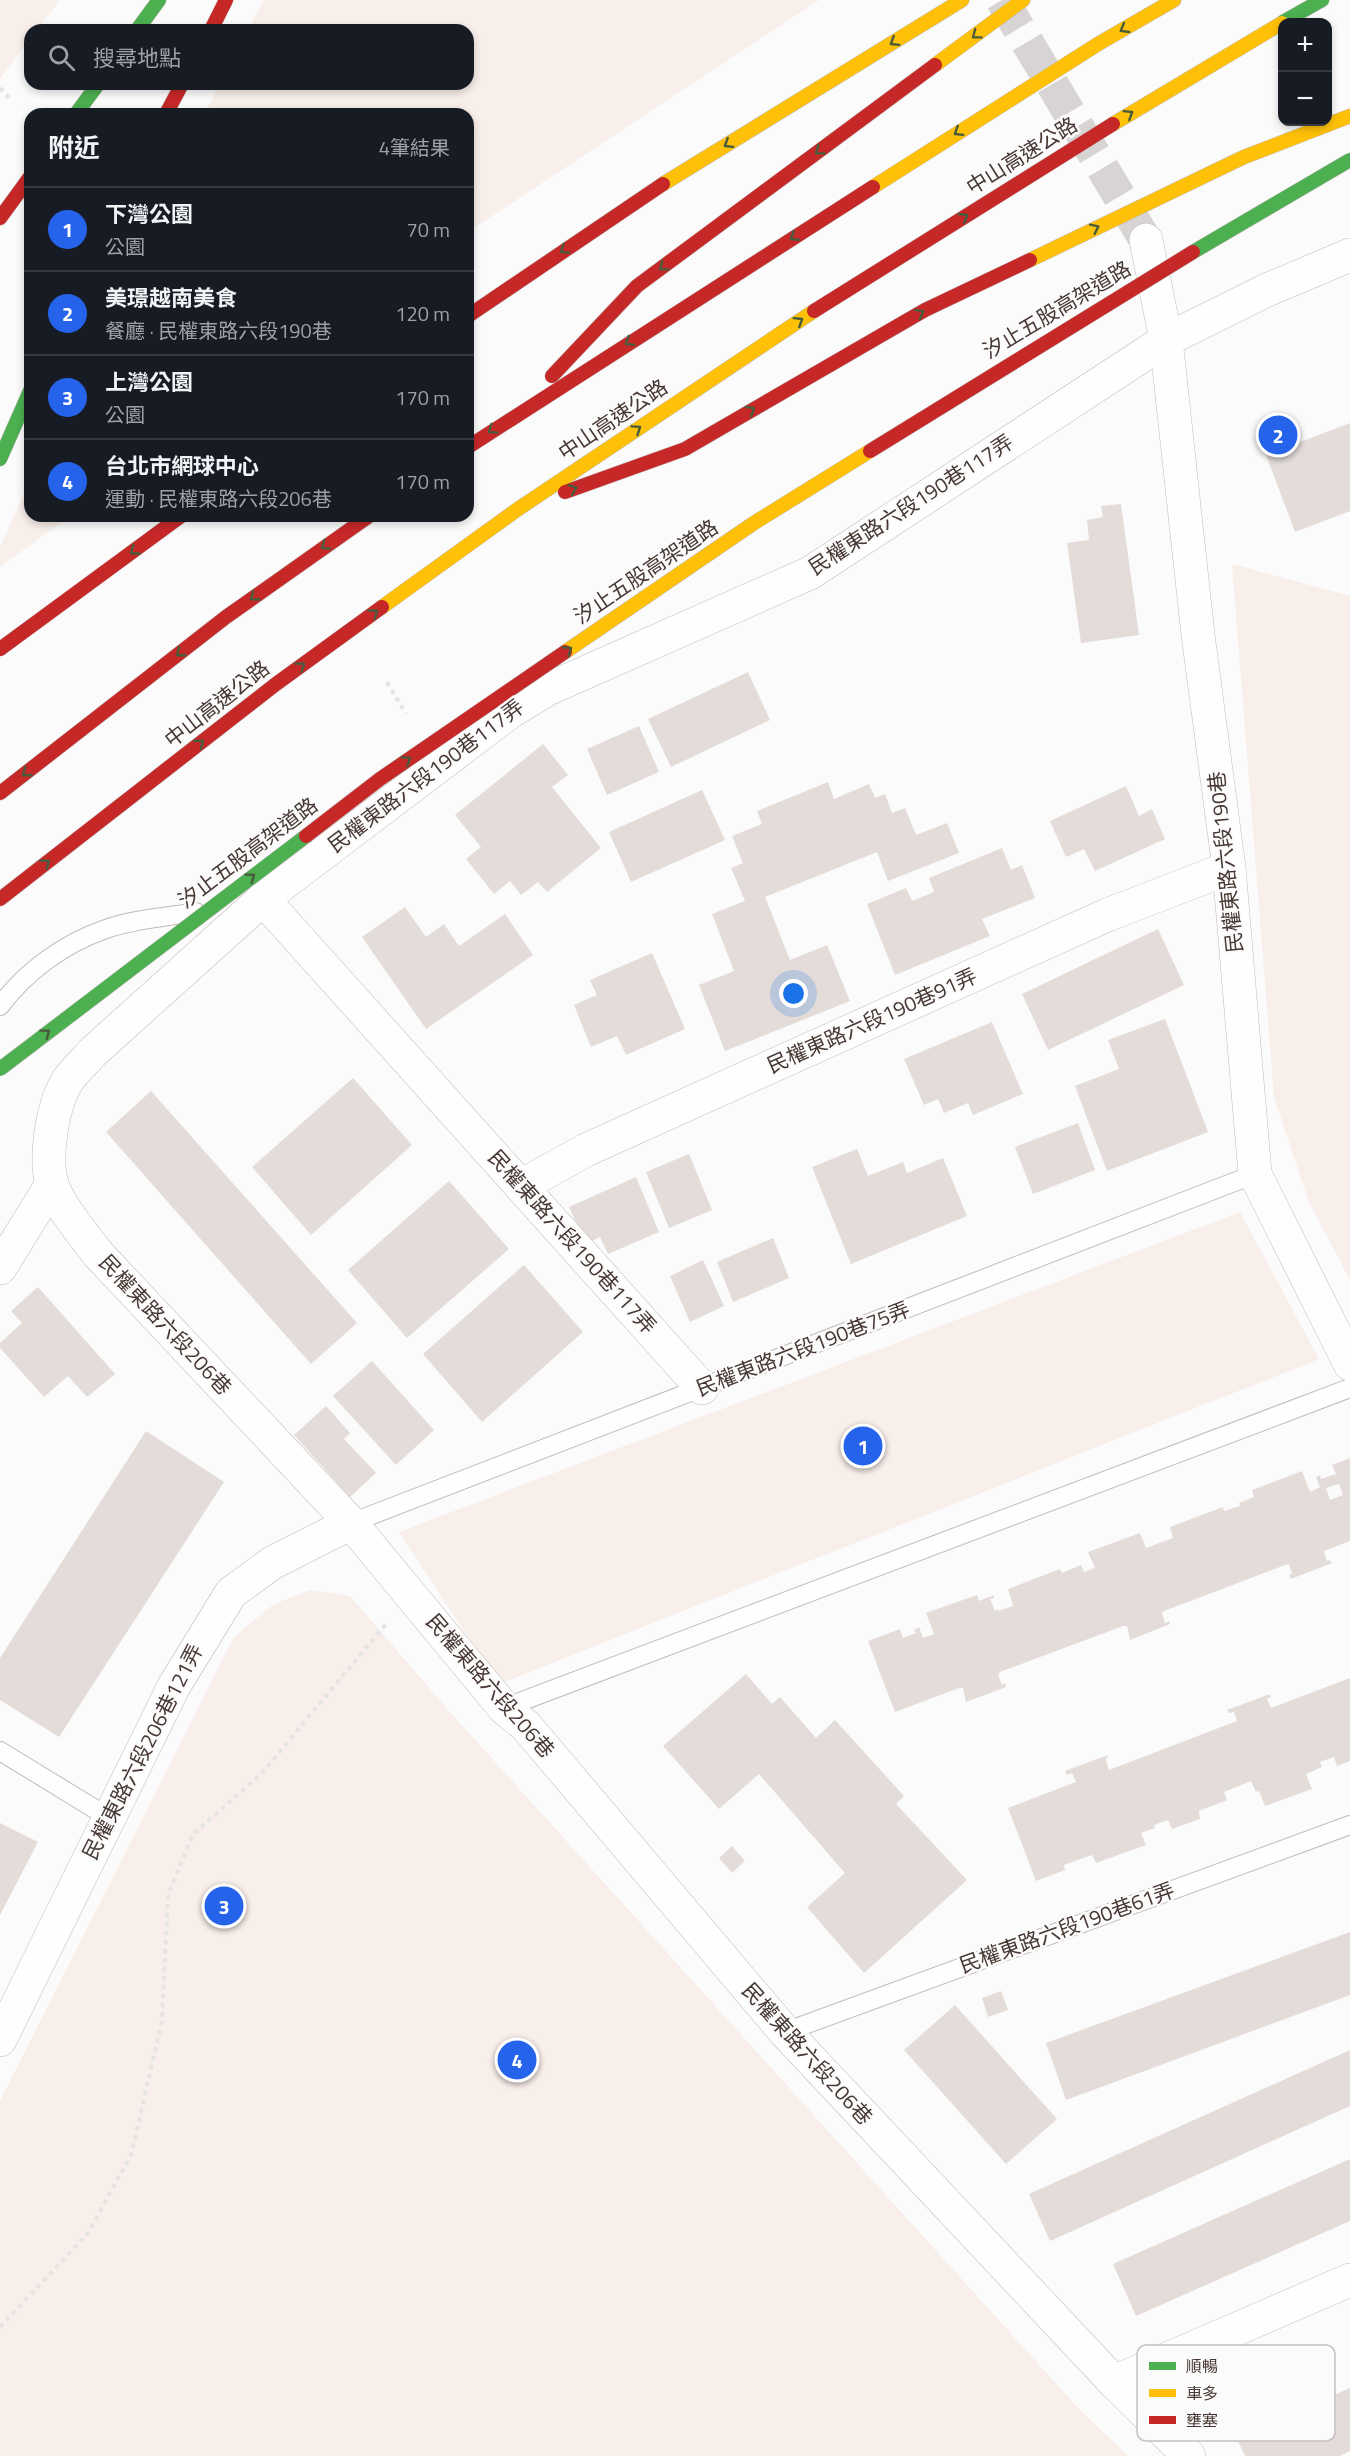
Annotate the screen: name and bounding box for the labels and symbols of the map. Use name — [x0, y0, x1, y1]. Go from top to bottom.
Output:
one-way arrow — [1119, 22, 1130, 33]
one-way arrow — [971, 28, 982, 39]
one-way arrow — [890, 34, 900, 46]
street label: 中山高速公路 — [960, 108, 1083, 202]
one-way arrow — [1123, 109, 1133, 121]
one-way arrow — [954, 125, 964, 137]
one-way arrow — [724, 137, 734, 149]
one-way arrow — [815, 144, 826, 155]
one-way arrow — [958, 213, 968, 225]
one-way arrow — [1089, 224, 1100, 236]
one-way arrow — [790, 230, 801, 241]
one-way arrow — [560, 243, 571, 254]
street label: 汐止五股高架道路 — [976, 252, 1137, 366]
one-way arrow — [658, 260, 669, 271]
one-way arrow — [914, 309, 924, 320]
one-way arrow — [793, 316, 803, 328]
one-way arrow — [625, 334, 635, 346]
street label: 中山高速公路 — [551, 371, 674, 468]
one-way arrow — [745, 406, 755, 418]
pin: 2 — [1258, 412, 1298, 458]
one-way arrow — [488, 423, 499, 434]
one-way arrow — [630, 425, 641, 436]
street label: 民權東路六段190巷117弄 — [802, 426, 1019, 583]
one-way arrow — [567, 484, 578, 496]
street label: 汐止五股高架道路 — [567, 511, 724, 631]
one-way arrow — [321, 539, 332, 550]
one-way arrow — [129, 543, 140, 554]
one-way arrow — [249, 589, 260, 600]
one-way arrow — [367, 609, 378, 620]
one-way arrow — [175, 646, 186, 657]
one-way arrow — [562, 646, 573, 657]
street label: 中山高速公路 — [157, 652, 276, 755]
one-way arrow — [295, 662, 306, 673]
street label: 民權東路六段190巷117弄 — [321, 691, 530, 860]
one-way arrow — [193, 740, 204, 751]
one-way arrow — [401, 756, 412, 767]
one-way arrow — [21, 766, 32, 777]
street label: 民權東路六段190巷 — [1200, 770, 1250, 954]
street label: 汐止五股高架道路 — [171, 789, 324, 916]
one-way arrow — [39, 860, 50, 871]
one-way arrow — [245, 873, 256, 884]
street label: 民權東路六段190巷91弄 — [761, 959, 982, 1081]
your location — [779, 979, 808, 1008]
one-way arrow — [40, 1030, 51, 1041]
street label: 民權東路六段190巷117弄 — [481, 1142, 664, 1341]
street label: 民權東路六段206巷 — [92, 1247, 240, 1402]
street label: 民權東路六段190巷75弄 — [691, 1292, 914, 1404]
pin: 1 — [844, 1424, 882, 1468]
street label: 民權東路六段206巷 — [419, 1606, 563, 1765]
street label: 民權東路六段206巷121弄 — [74, 1638, 211, 1865]
street label: 民權東路六段190巷61弄 — [955, 1873, 1179, 1981]
pin: 3 — [204, 1884, 244, 1928]
street label: 民權東路六段206巷 — [735, 1975, 881, 2132]
pin: 4 — [498, 2038, 536, 2082]
legend — [1137, 2345, 1335, 2441]
text: 順暢 — [1186, 2354, 1218, 2378]
text: 車多 — [1186, 2381, 1218, 2405]
text: 壅塞 — [1186, 2408, 1218, 2432]

